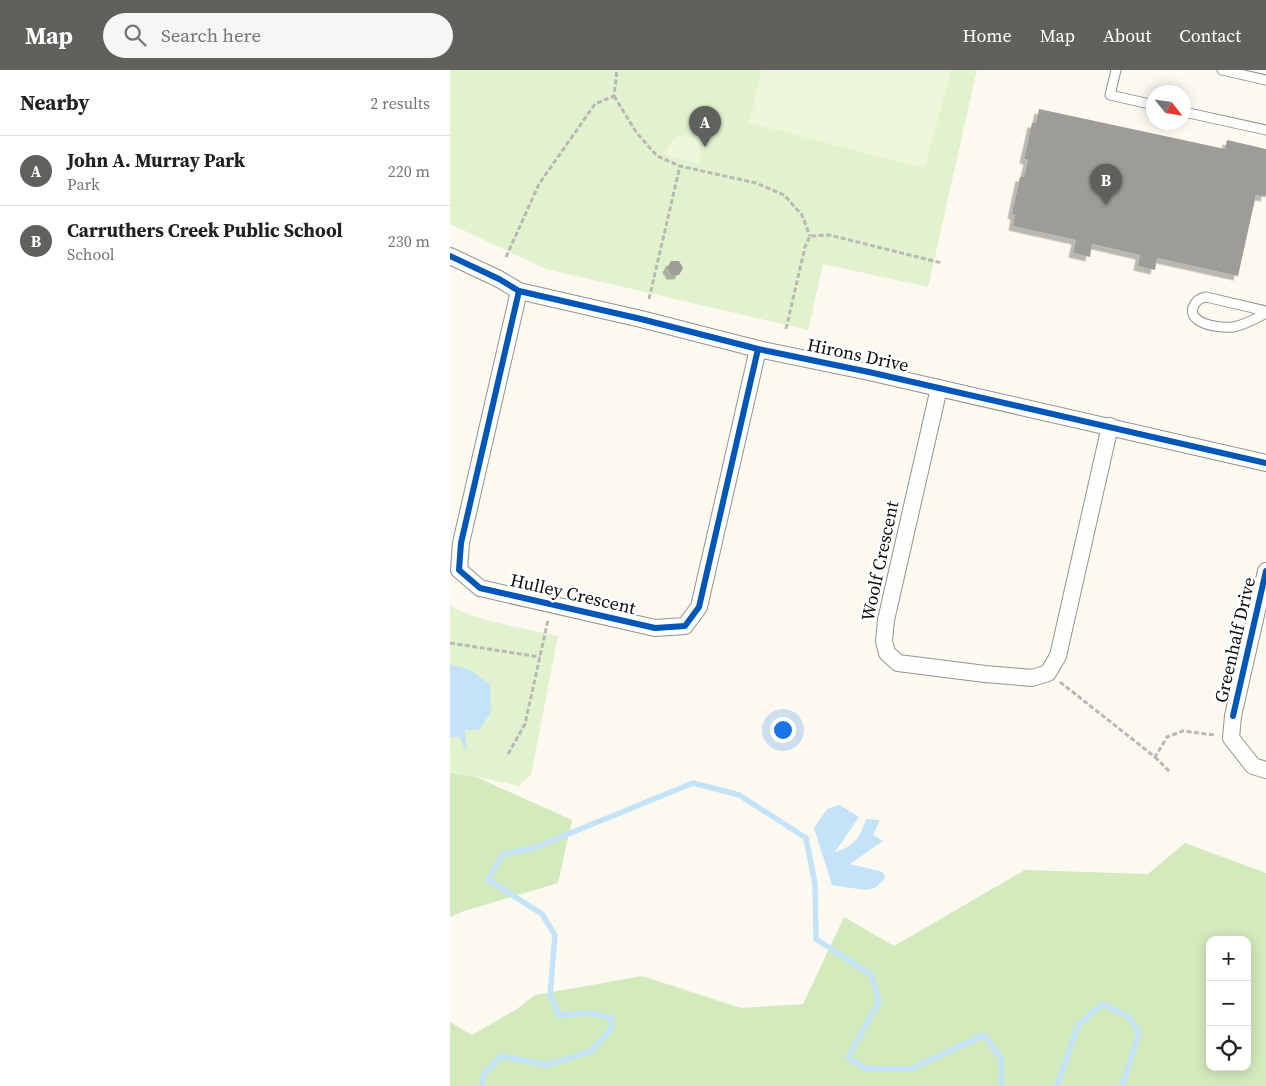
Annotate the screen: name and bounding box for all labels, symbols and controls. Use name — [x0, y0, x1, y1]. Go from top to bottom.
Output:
search box — [103, 13, 453, 58]
text: Map — [25, 19, 73, 52]
icon: search — [121, 21, 149, 49]
text: Search here — [161, 22, 261, 48]
text: Home — [963, 23, 1012, 48]
text: Map — [1040, 23, 1075, 48]
text: About — [1103, 23, 1151, 48]
text: Contact — [1179, 23, 1241, 48]
north arrow — [1146, 85, 1191, 130]
text: Nearby — [20, 88, 90, 117]
text: 2 results — [370, 92, 430, 114]
pin: A — [689, 106, 721, 147]
text: John A. Murray Park — [67, 147, 245, 173]
text: A — [31, 160, 41, 182]
text: 220 m — [388, 160, 430, 182]
pin: B — [1090, 164, 1122, 205]
text: Park — [67, 173, 100, 195]
text: Carruthers Creek Public School — [67, 217, 343, 243]
text: B — [31, 230, 41, 252]
text: 230 m — [388, 230, 430, 252]
text: School — [67, 243, 115, 265]
street label: Hirons Drive — [805, 332, 911, 377]
street label: Woolf Crescent — [855, 499, 904, 623]
street label: Hulley Crescent — [508, 567, 638, 620]
street label: Greenhalf Drive — [1208, 575, 1261, 705]
your location — [770, 717, 796, 743]
map controls — [1206, 936, 1251, 1071]
button: + — [1206, 936, 1251, 981]
button: − — [1206, 981, 1251, 1026]
button: locate — [1206, 1026, 1251, 1071]

